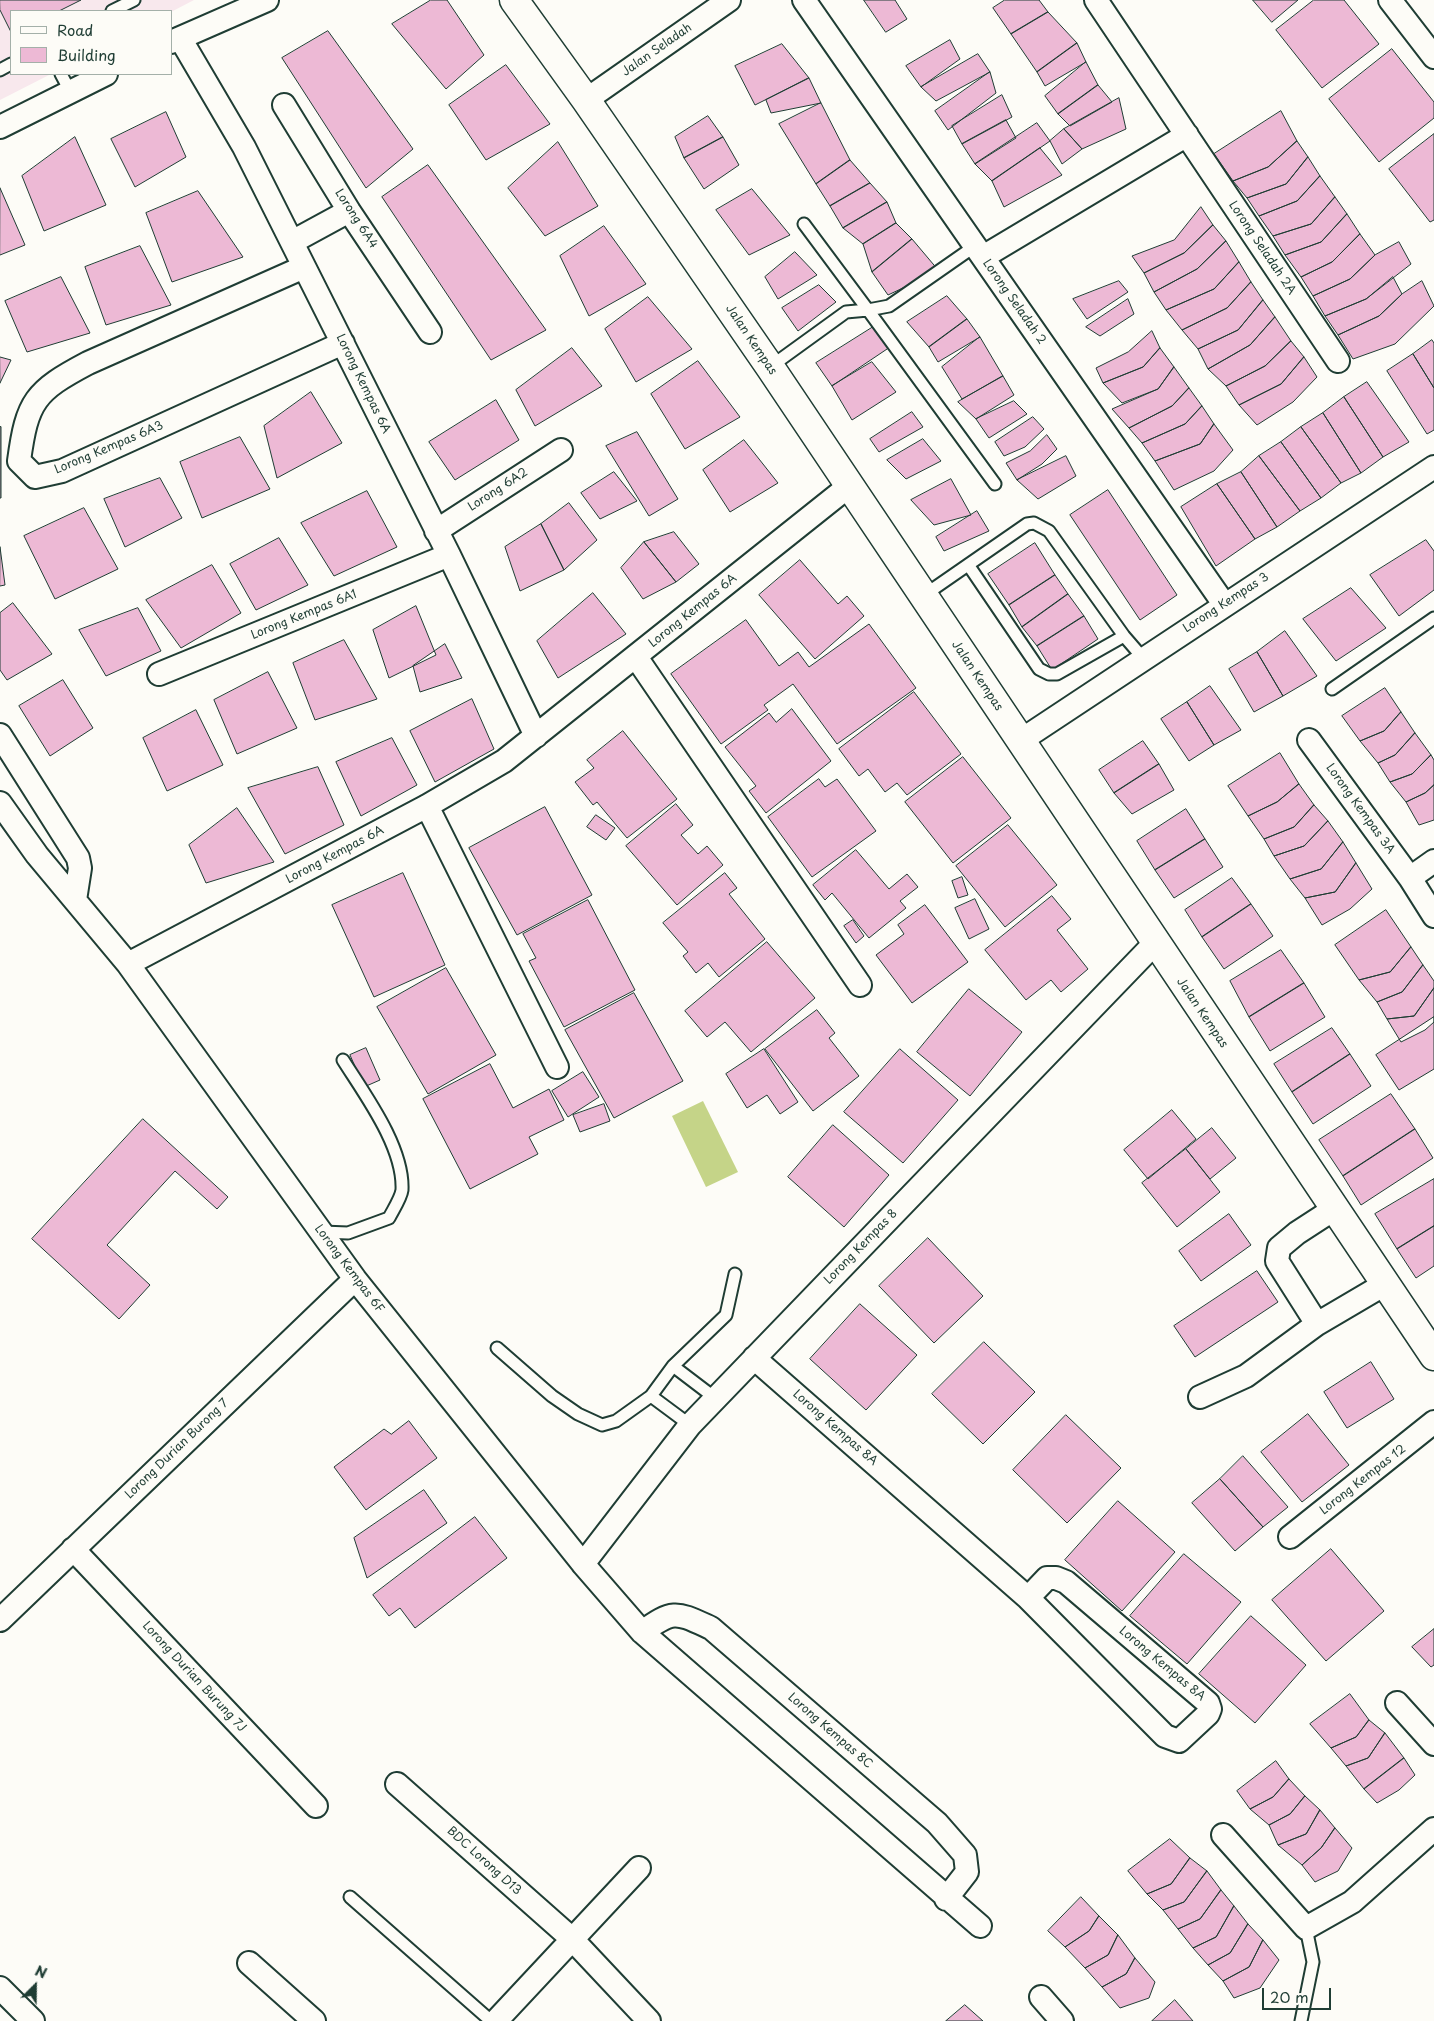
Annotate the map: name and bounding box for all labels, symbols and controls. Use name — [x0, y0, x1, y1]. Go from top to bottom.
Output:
legend — [10, 10, 172, 75]
text: Road — [57, 18, 93, 41]
street label: Jalan Seladah — [619, 21, 695, 79]
text: Building — [57, 43, 116, 66]
street label: Lorong 6A4 — [332, 187, 380, 251]
street label: Lorong Seladah 2A — [1225, 199, 1299, 297]
street label: Lorong Seladah 2 — [979, 257, 1049, 347]
street label: Jalan Kempas — [722, 302, 780, 378]
street label: Lorong Kempas 6A — [333, 332, 393, 436]
street label: Lorong Kempas 6A3 — [53, 419, 165, 477]
street label: Lorong 6A2 — [465, 465, 531, 515]
street label: Lorong Kempas 3 — [1181, 570, 1271, 636]
street label: Lorong Kempas 6A — [646, 571, 740, 651]
street label: Lorong Kempas 6A1 — [249, 587, 359, 643]
street label: Jalan Kempas — [948, 638, 1006, 714]
street label: Lorong Kempas 3A — [1323, 761, 1397, 857]
street label: Lorong Kempas 6A — [284, 823, 386, 887]
street label: Jalan Kempas — [1173, 975, 1231, 1051]
street label: Lorong Kempas 8 — [822, 1207, 900, 1287]
street label: Lorong Kempas 6F — [311, 1222, 387, 1316]
street label: Lorong Kempas 8A — [790, 1387, 880, 1469]
street label: Lorong Durian Burong 7 — [122, 1396, 232, 1502]
street label: Lorong Kempas 12 — [1317, 1442, 1409, 1518]
street label: Lorong Durian Burung 7J — [139, 1619, 249, 1735]
street label: Lorong Kempas 8A — [1116, 1624, 1208, 1704]
street label: Lorong Kempas 8C — [785, 1690, 875, 1772]
street label: BDC Lorong D13 — [444, 1824, 524, 1898]
text: N — [32, 1960, 50, 1984]
north arrow — [10, 1961, 60, 2011]
scale bar — [1264, 1978, 1333, 2010]
text: 20 m — [1270, 1985, 1309, 2008]

